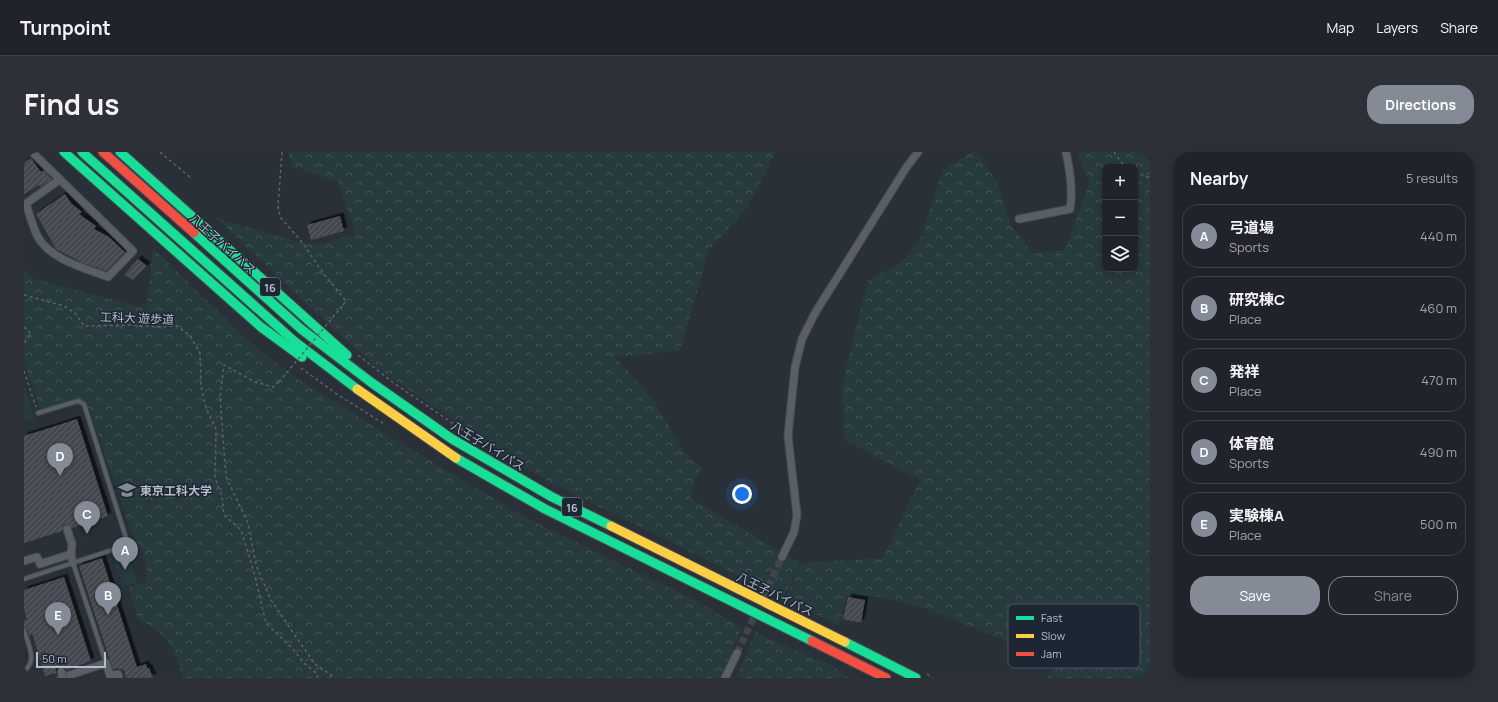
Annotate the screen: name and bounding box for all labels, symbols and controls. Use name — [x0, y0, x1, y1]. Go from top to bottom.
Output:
text: Turnpoint — [20, 15, 111, 41]
text: Map — [1326, 18, 1354, 37]
text: Layers — [1376, 18, 1418, 37]
text: Share — [1440, 18, 1478, 37]
text: Find us — [24, 85, 119, 123]
button: Directions — [1367, 85, 1474, 124]
map controls — [1102, 164, 1138, 272]
button: + — [1102, 164, 1138, 200]
text: Nearby — [1190, 167, 1248, 190]
text: 5 results — [1406, 169, 1458, 187]
button: − — [1102, 200, 1138, 236]
street label: 八王子バイパス — [186, 210, 260, 278]
text: 弓道場 — [1229, 217, 1274, 238]
text: A — [1200, 227, 1208, 245]
text: 440 m — [1420, 227, 1457, 245]
button: layers — [1102, 236, 1138, 272]
text: Sports — [1229, 238, 1269, 256]
road number: 16 — [260, 278, 280, 296]
text: 研究棟C — [1229, 289, 1285, 310]
text: B — [1200, 299, 1208, 317]
text: 460 m — [1420, 299, 1457, 317]
street label: 工科大 遊歩道 — [100, 308, 174, 328]
text: Place — [1229, 310, 1262, 328]
text: 発祥 — [1229, 361, 1259, 382]
text: C — [1199, 371, 1209, 389]
text: 470 m — [1421, 371, 1457, 389]
text: Place — [1229, 382, 1262, 400]
street label: 八王子バイパス — [448, 417, 528, 475]
text: 体育館 — [1229, 433, 1274, 454]
pin: D — [47, 443, 73, 476]
text: D — [1199, 443, 1209, 461]
text: 490 m — [1420, 443, 1457, 461]
text: Sports — [1229, 454, 1269, 472]
school or university icon: 東京工科大学 — [117, 480, 137, 500]
place label: 東京工科大学 — [140, 482, 212, 499]
your location — [732, 484, 752, 504]
road number: 16 — [562, 498, 582, 516]
pin: C — [74, 501, 100, 534]
text: 実験棟A — [1229, 505, 1284, 526]
text: E — [1200, 515, 1208, 533]
text: 500 m — [1420, 515, 1457, 533]
text: Place — [1229, 526, 1262, 544]
pin: A — [112, 537, 138, 570]
street label: 八王子バイパス — [734, 568, 816, 620]
button: Save — [1190, 576, 1320, 615]
button: Share — [1328, 576, 1458, 615]
pin: B — [95, 582, 121, 615]
pin: E — [45, 602, 71, 635]
legend — [1008, 604, 1140, 668]
text: Fast — [1041, 610, 1063, 625]
text: Slow — [1041, 628, 1066, 643]
text: Jam — [1041, 646, 1062, 661]
scale bar — [36, 650, 106, 669]
text: 50 m — [42, 651, 67, 666]

